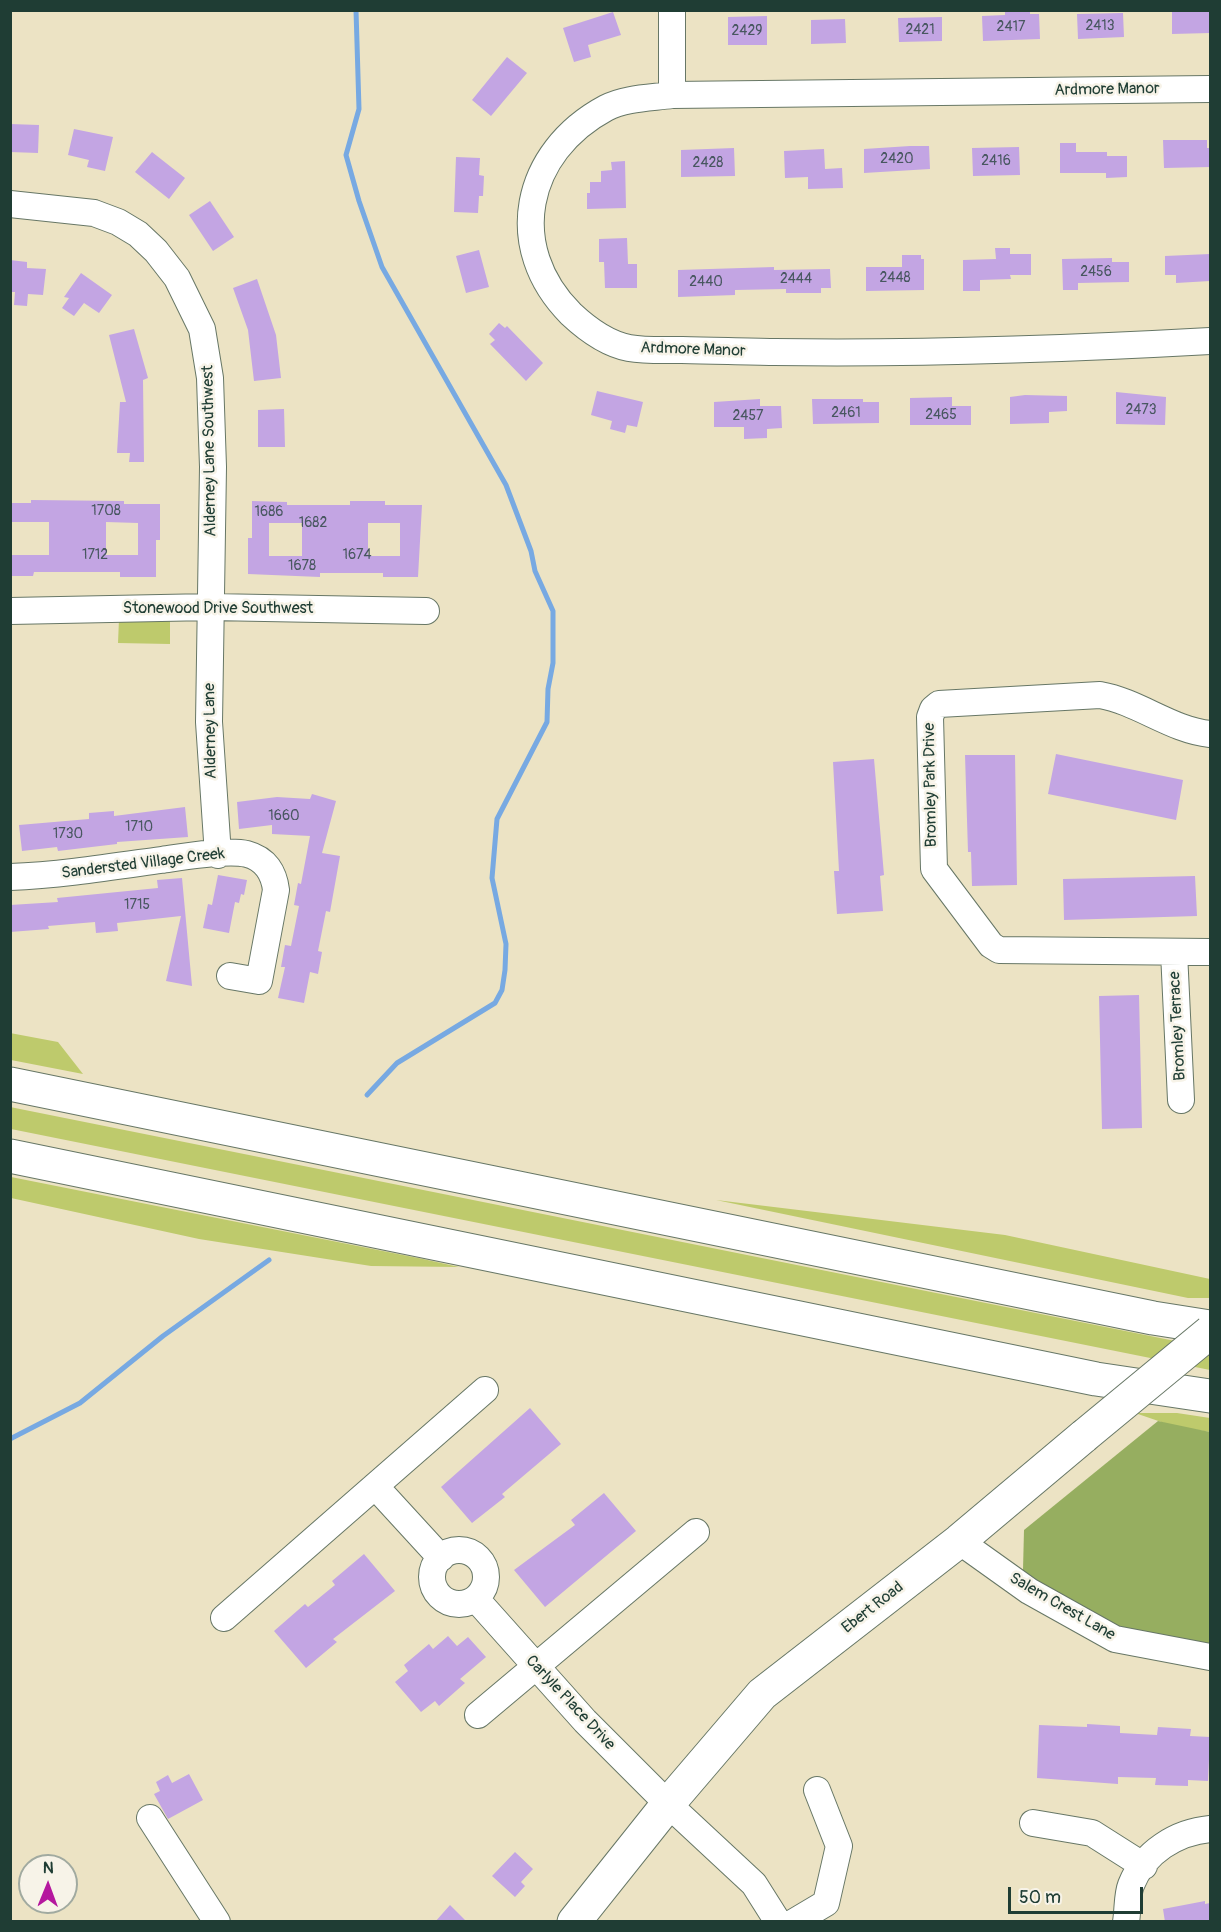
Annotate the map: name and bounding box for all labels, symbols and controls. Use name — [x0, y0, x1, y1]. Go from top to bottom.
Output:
house number: 2413 — [1085, 18, 1115, 34]
house number: 2417 — [997, 19, 1025, 35]
house number: 2421 — [905, 22, 935, 38]
house number: 2429 — [732, 23, 762, 39]
street label: Ardmore Manor — [1054, 79, 1160, 101]
house number: 2420 — [880, 151, 914, 167]
house number: 2416 — [981, 153, 1011, 169]
house number: 2428 — [693, 155, 723, 171]
house number: 2456 — [1080, 264, 1112, 280]
house number: 2448 — [879, 270, 911, 286]
house number: 2444 — [780, 271, 812, 287]
house number: 2440 — [689, 274, 723, 290]
street label: Ardmore Manor — [640, 339, 746, 361]
street label: Alderney Lane Southwest — [199, 365, 221, 537]
house number: 2473 — [1125, 402, 1157, 418]
house number: 2461 — [831, 405, 861, 421]
house number: 2465 — [925, 407, 957, 423]
house number: 2457 — [733, 408, 763, 424]
house number: 1708 — [91, 503, 121, 519]
house number: 1686 — [255, 504, 283, 520]
house number: 1682 — [299, 515, 327, 531]
house number: 1712 — [82, 547, 108, 563]
house number: 1674 — [342, 547, 372, 563]
house number: 1678 — [288, 558, 316, 574]
street label: Stonewood Drive Southwest — [123, 599, 313, 619]
street label: Alderney Lane — [201, 683, 221, 779]
street label: Bromley Park Drive — [920, 723, 942, 847]
house number: 1660 — [268, 808, 300, 824]
house number: 1710 — [125, 819, 153, 835]
house number: 1730 — [53, 826, 83, 842]
street label: Sandersted Village Creek — [60, 844, 226, 884]
house number: 1715 — [124, 897, 150, 913]
street label: Bromley Terrace — [1166, 971, 1190, 1081]
street label: Salem Crest Lane — [1006, 1569, 1118, 1645]
street label: Ebert Road — [838, 1578, 908, 1638]
street label: Carlyle Place Drive — [521, 1652, 619, 1754]
north arrow — [18, 1854, 78, 1914]
text: N — [43, 1858, 54, 1878]
scale bar — [1011, 1875, 1146, 1913]
text: 50 m — [1019, 1886, 1061, 1909]

